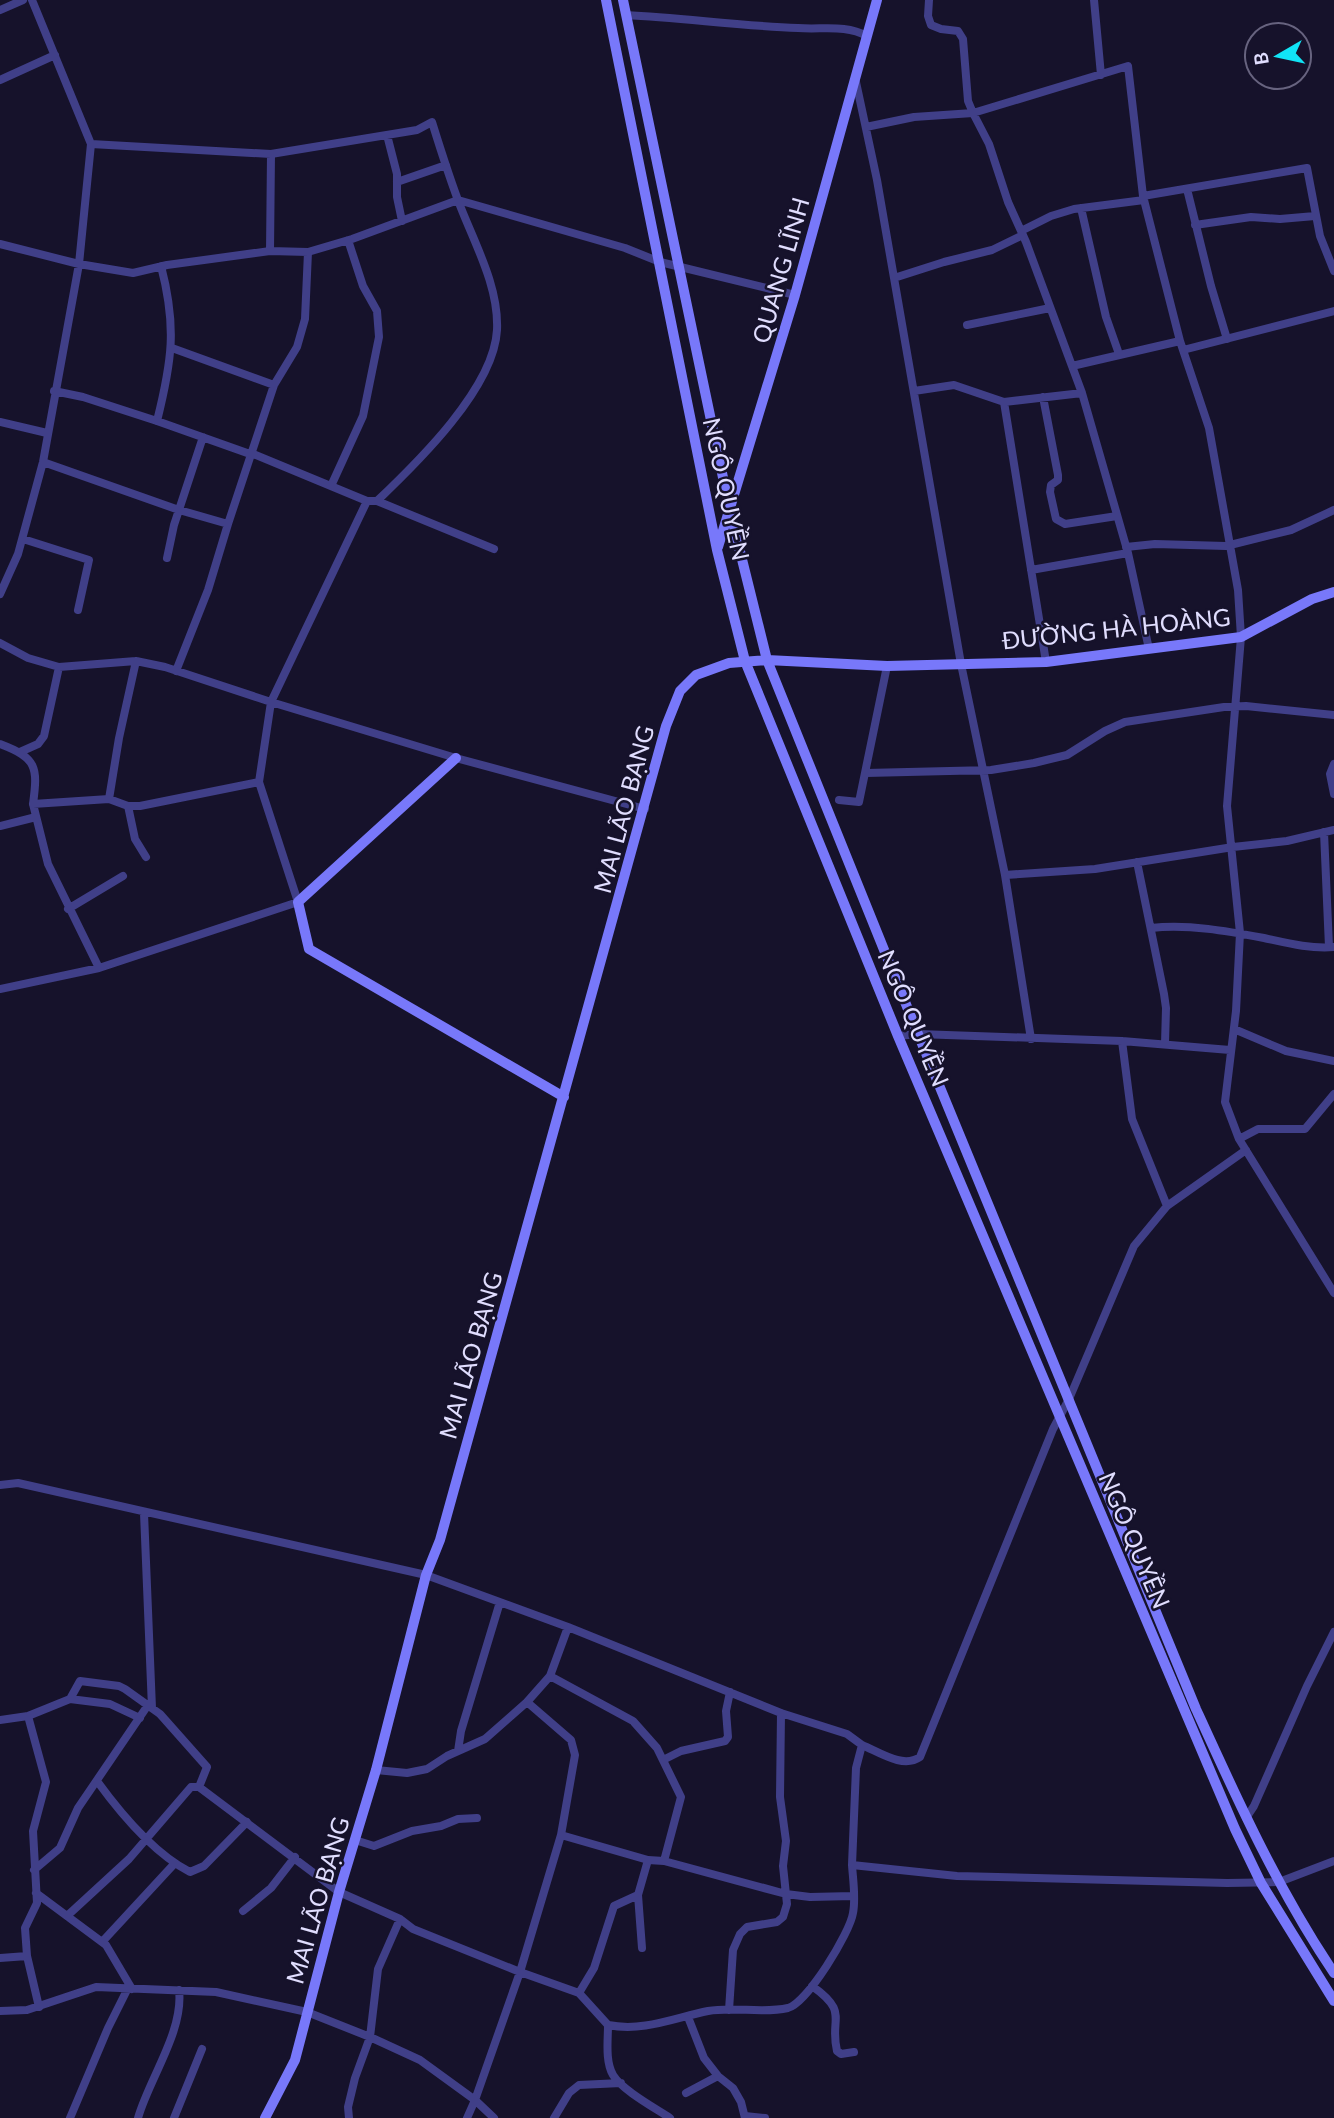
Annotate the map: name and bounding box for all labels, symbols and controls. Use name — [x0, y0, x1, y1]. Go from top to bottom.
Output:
north arrow — [1243, 21, 1313, 91]
text: B — [1248, 51, 1273, 67]
street label: QUANG LĨNH — [745, 194, 815, 346]
street label: NGÔ QUYỀN — [698, 415, 756, 563]
street label: ĐƯỜNG HÀ HOÀNG — [1000, 602, 1232, 654]
street label: MAI LÃO BẠNG — [587, 722, 659, 896]
street label: NGÔ QUYỀN — [872, 945, 956, 1091]
street label: MAI LÃO BẠNG — [432, 1268, 508, 1442]
street label: NGÔ QUYỀN — [1093, 1467, 1177, 1613]
street label: MAI LÃO BẠNG — [279, 1813, 355, 1987]

